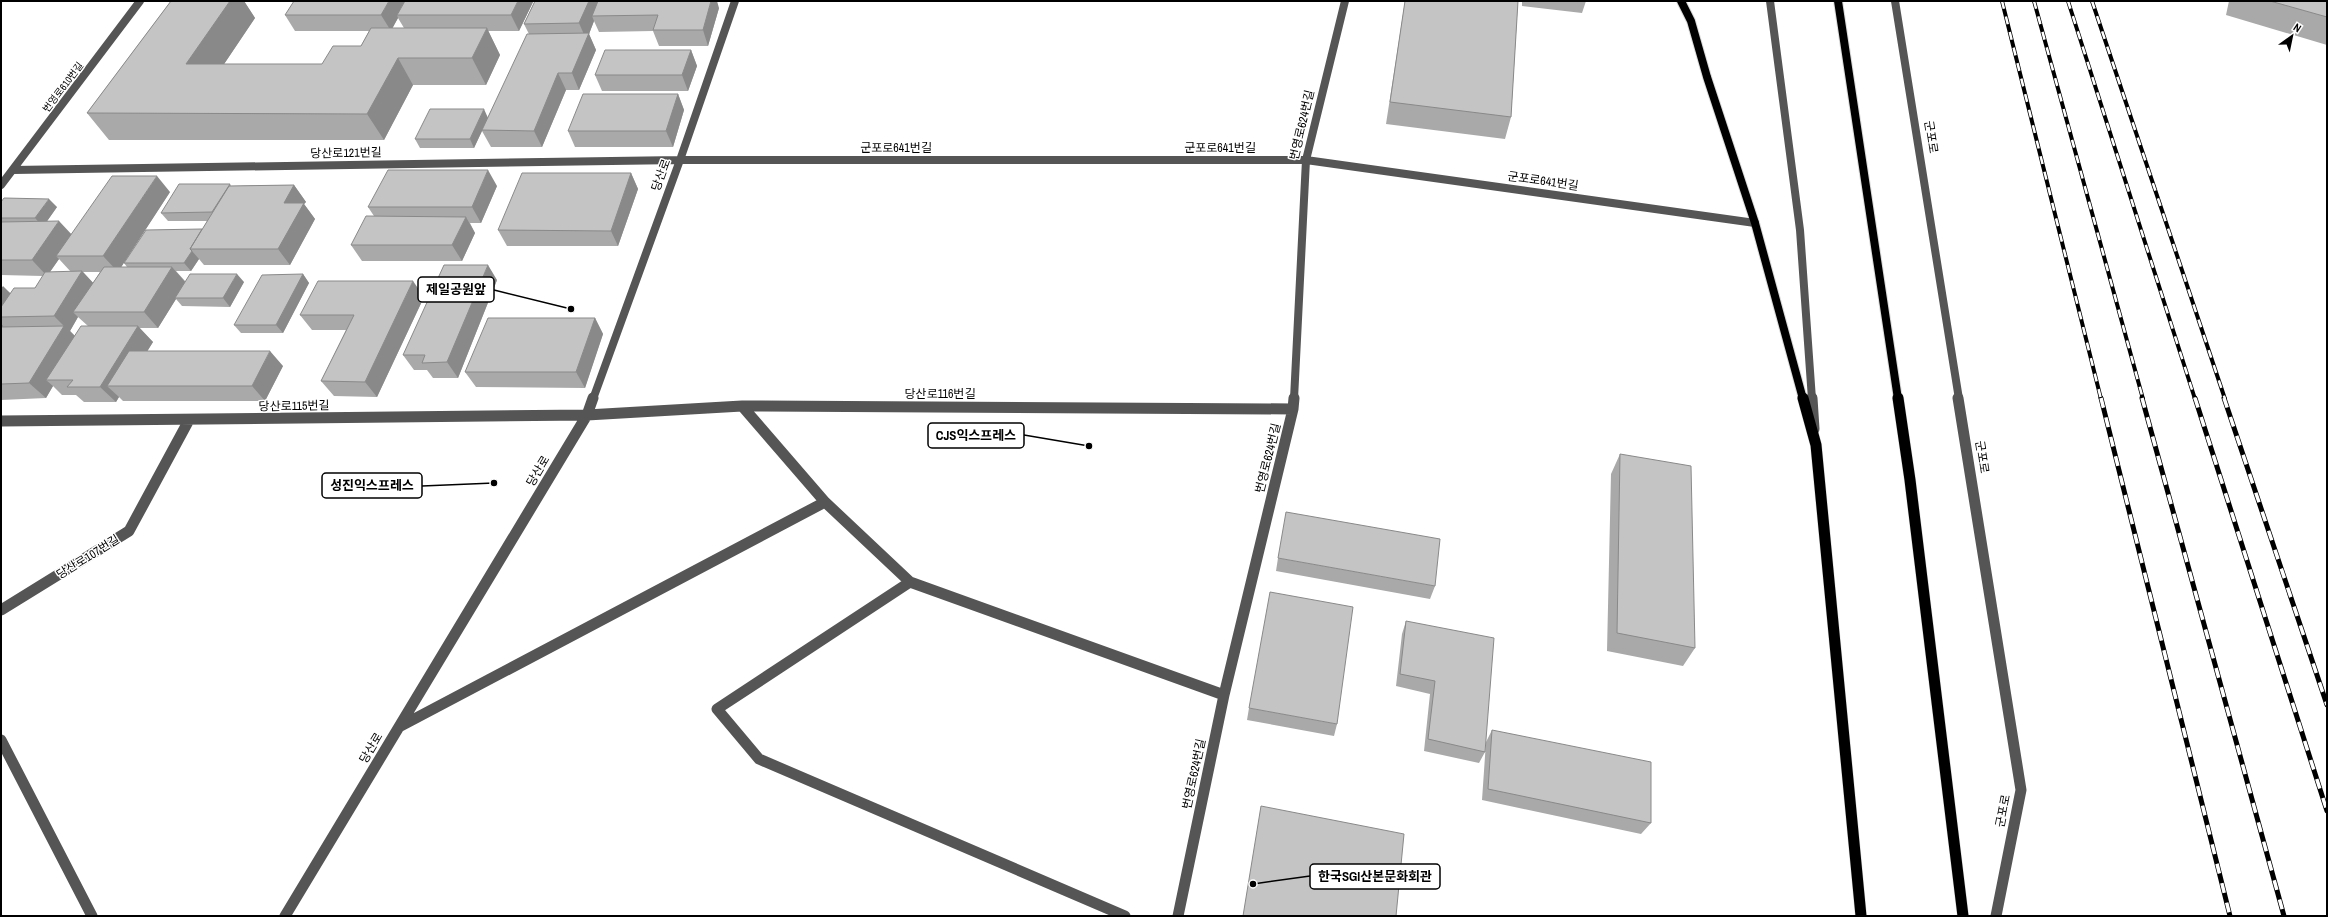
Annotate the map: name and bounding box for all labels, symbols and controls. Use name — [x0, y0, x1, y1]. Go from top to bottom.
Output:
north arrow — [2272, 16, 2312, 56]
text: N — [2291, 20, 2304, 35]
street label: 번영로610번길 — [40, 59, 86, 115]
street label: 번영로624번길 — [1286, 88, 1318, 162]
street label: 군포로 — [1921, 119, 1941, 155]
street label: 군포로641번길 — [860, 140, 932, 156]
street label: 군포로641번길 — [1184, 140, 1256, 156]
street label: 당산로121번길 — [310, 144, 382, 162]
street label: 당산로 — [648, 157, 674, 193]
street label: 군포로641번길 — [1506, 168, 1580, 194]
callout: 제일공원앞 — [418, 277, 494, 302]
text: 제일공원앞 — [426, 281, 486, 298]
street label: 당산로116번길 — [905, 386, 975, 402]
street label: 당산로115번길 — [258, 397, 330, 415]
street label: 번영로624번길 — [1252, 421, 1284, 495]
callout: CJS익스프레스 — [928, 423, 1024, 448]
text: CJS익스프레스 — [936, 427, 1016, 444]
street label: 군포로 — [1972, 439, 1992, 475]
street label: 당산로 — [523, 453, 553, 489]
callout: 성진익스프레스 — [322, 473, 422, 498]
text: 성진익스프레스 — [330, 477, 414, 494]
street label: 당산로107번길 — [53, 531, 123, 583]
street label: 당산로 — [356, 730, 386, 766]
street label: 번영로624번길 — [1179, 737, 1209, 811]
street label: 군포로 — [1992, 793, 2014, 829]
callout: 한국SGI산본문화회관 — [1310, 864, 1440, 889]
text: 한국SGI산본문화회관 — [1318, 868, 1432, 885]

